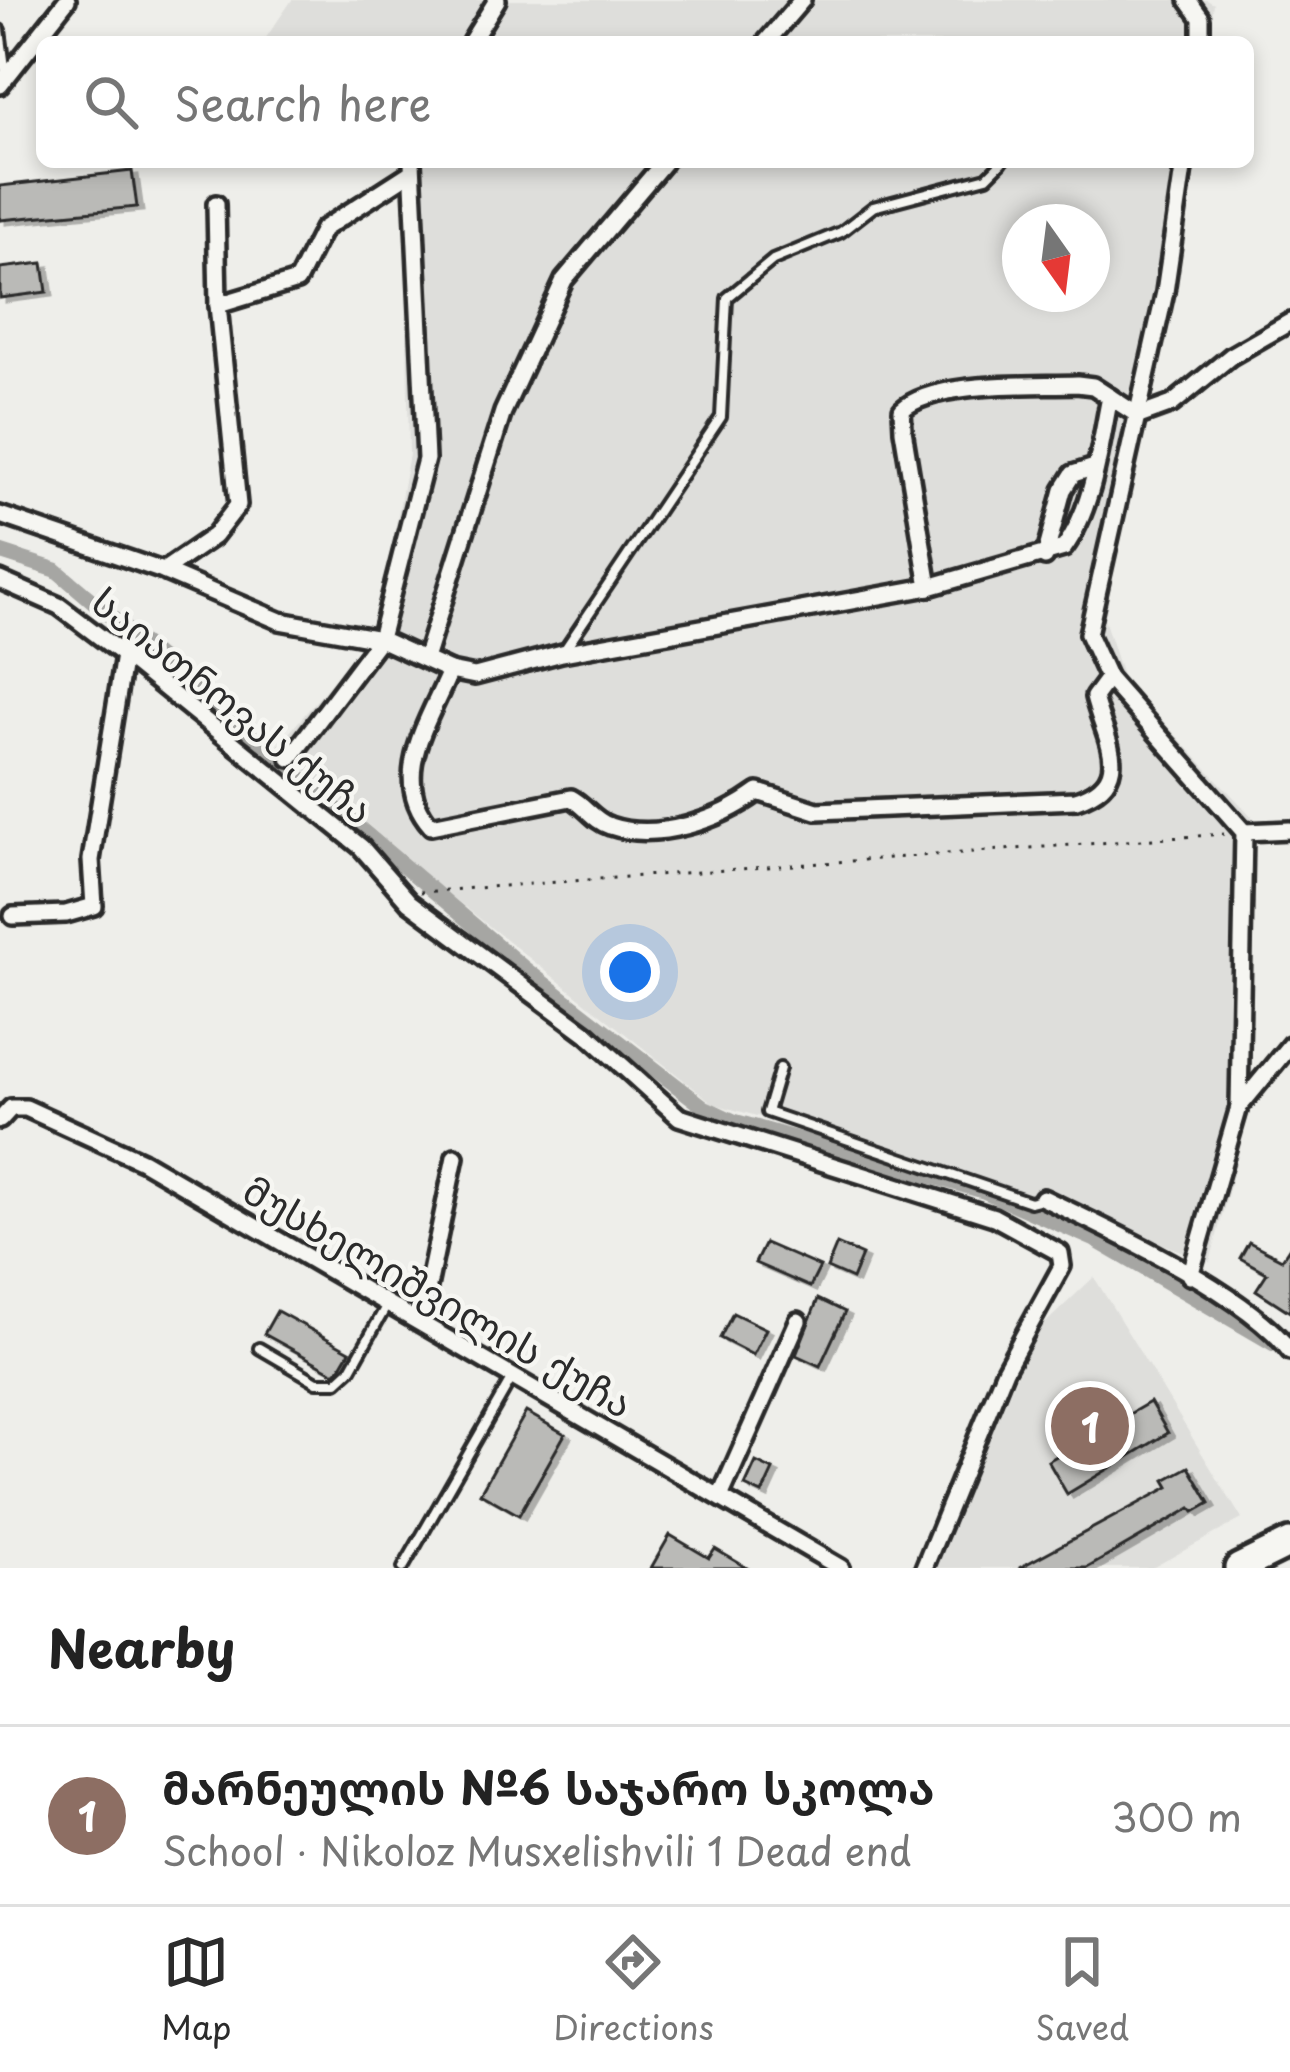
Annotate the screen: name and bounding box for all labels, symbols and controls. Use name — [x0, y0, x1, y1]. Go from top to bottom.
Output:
search box — [36, 36, 1254, 168]
text: Search here — [174, 68, 431, 136]
icon: search — [78, 69, 144, 135]
north arrow — [1002, 204, 1110, 312]
street label: საიათნოვას ქუჩა — [80, 571, 388, 837]
your location — [600, 942, 660, 1002]
street label: მუსხელიშვილის ქუჩა — [233, 1159, 645, 1431]
pin: 1 — [1051, 1381, 1129, 1471]
text: Nearby — [48, 1608, 235, 1685]
text: მარნეულის №6 საჯარო სკოლა — [162, 1752, 935, 1820]
text: 1 — [78, 1786, 96, 1845]
text: 300 m — [1111, 1786, 1242, 1845]
text: School · Nikoloz Musxelishvili 1 Dead end — [162, 1820, 912, 1879]
tab: Map — [161, 1929, 231, 2051]
tab: Directions — [553, 1929, 714, 2051]
tab: Saved — [1035, 1929, 1129, 2051]

